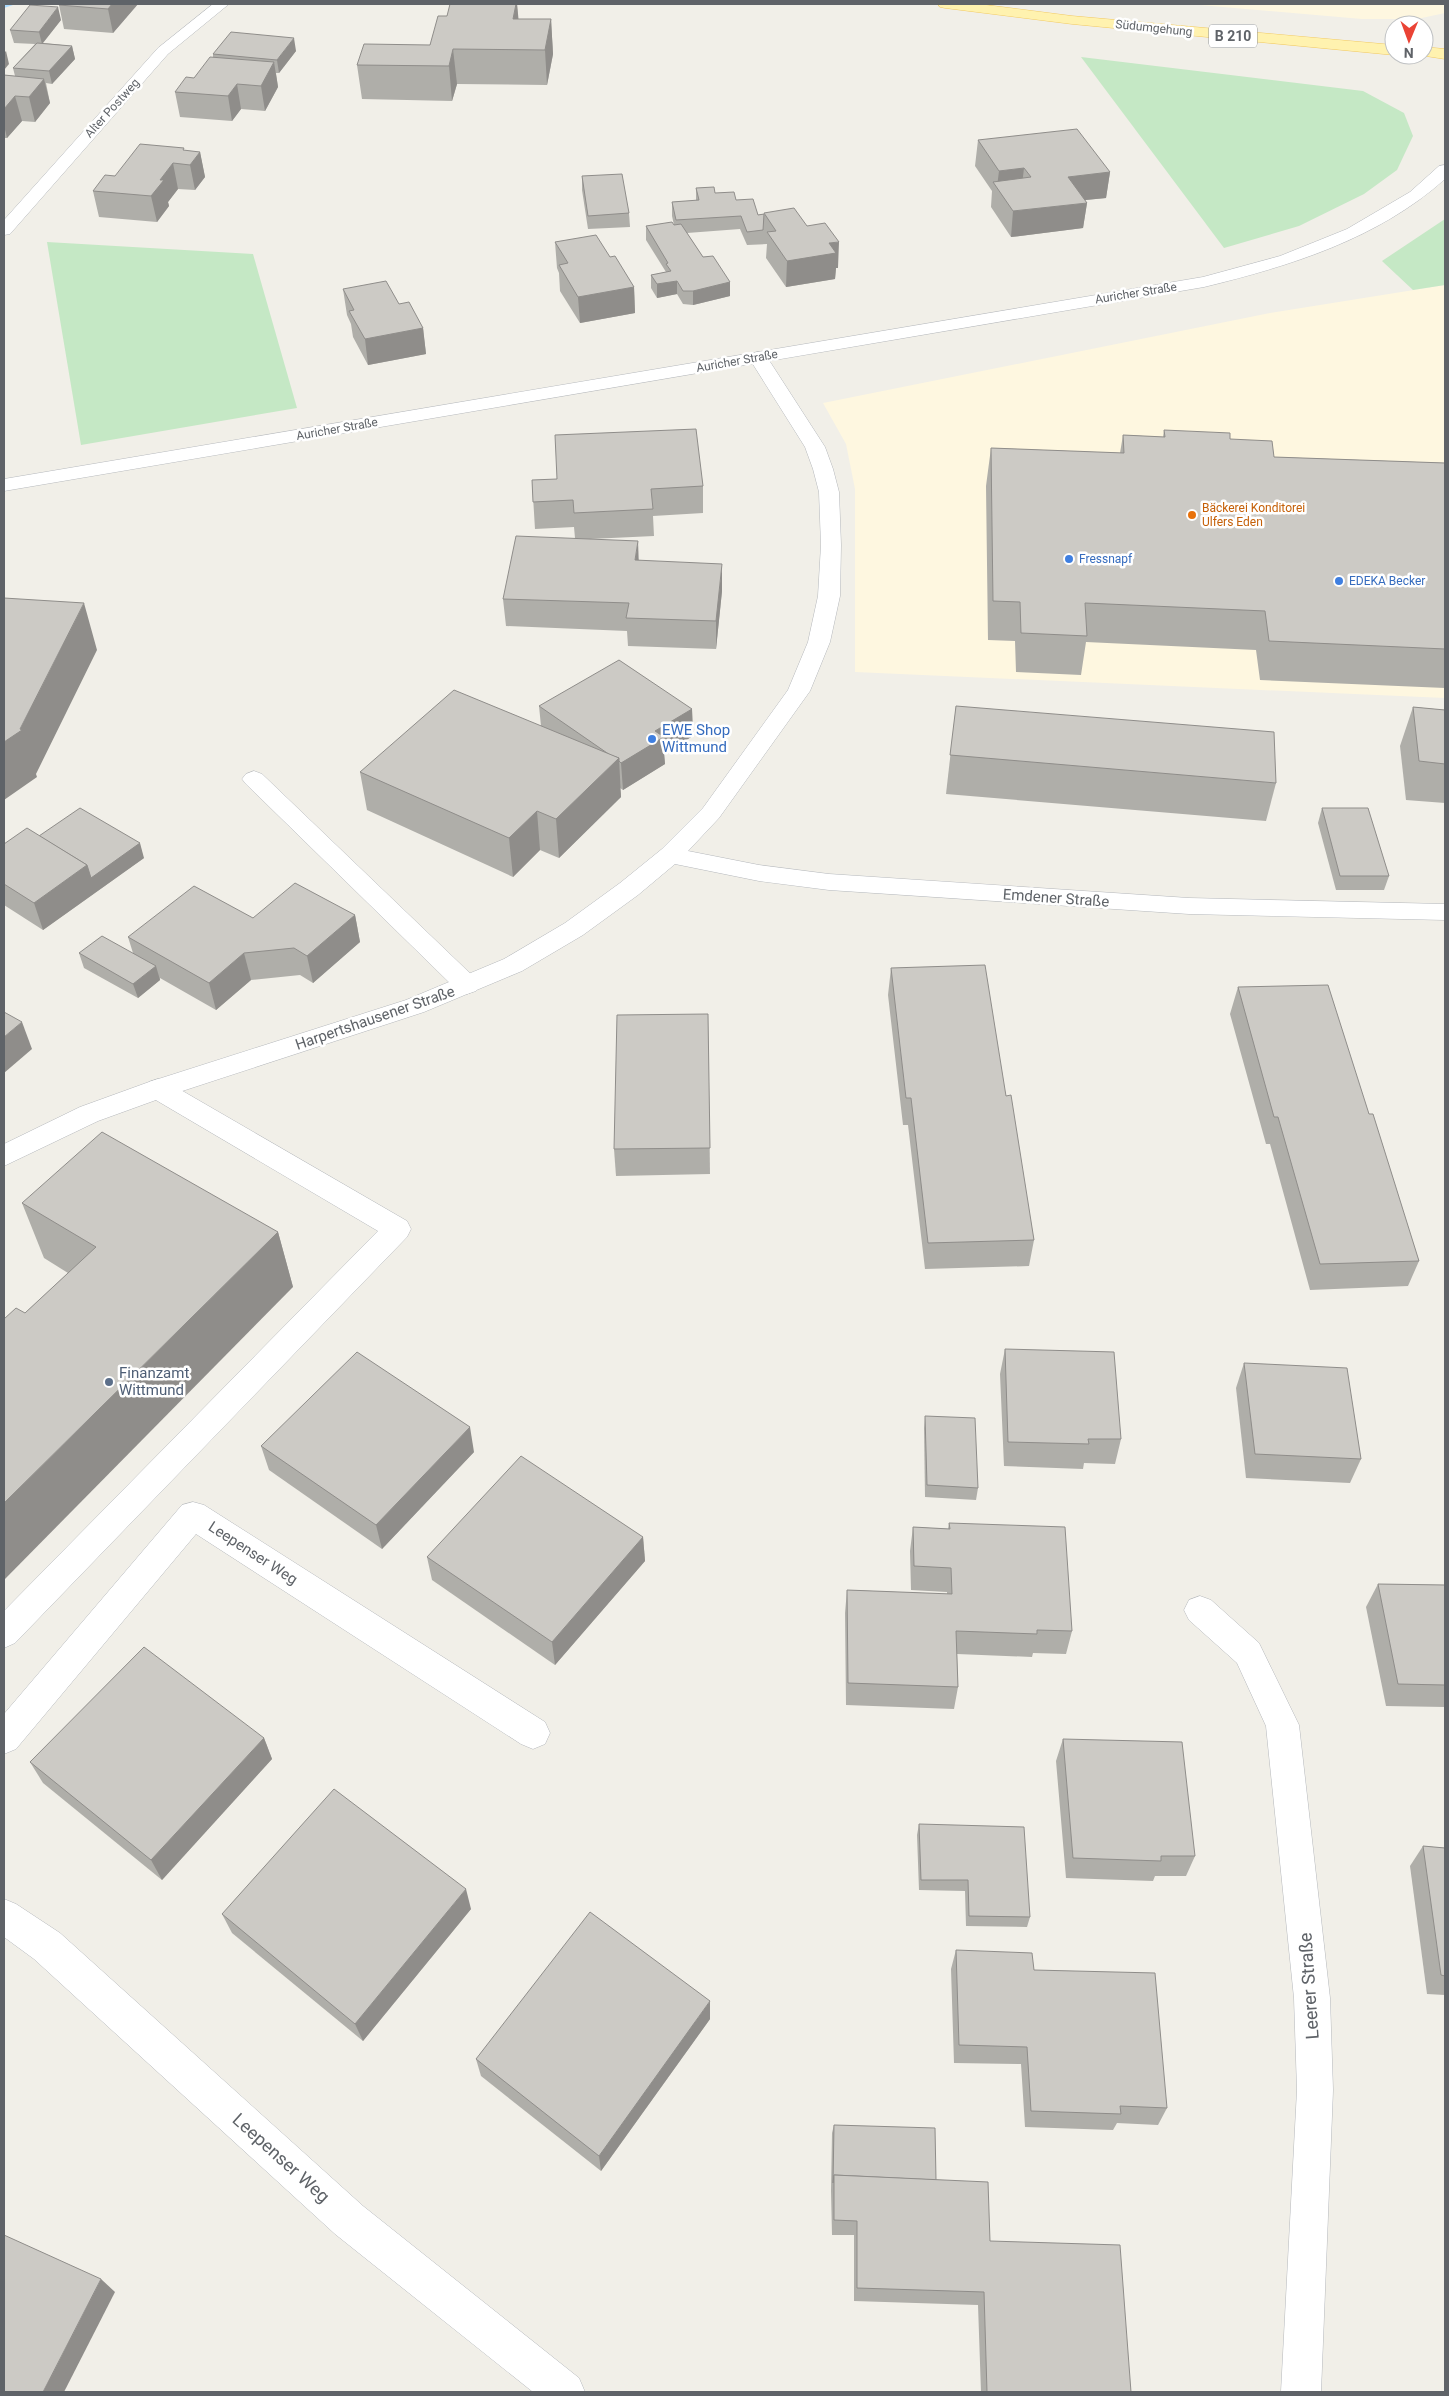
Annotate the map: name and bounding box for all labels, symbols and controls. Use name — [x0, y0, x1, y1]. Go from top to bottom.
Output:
north arrow — [1384, 15, 1434, 65]
street label: Südumgehung — [1115, 17, 1193, 39]
road number: B 210 — [1209, 24, 1257, 48]
text: N — [1404, 45, 1414, 61]
street label: Alter Postweg — [82, 76, 142, 140]
street label: Auricher Straße — [1094, 280, 1178, 306]
street label: Auricher Straße — [695, 347, 779, 375]
street label: Auricher Straße — [295, 415, 379, 443]
place label: Bäckerei Konditorei Ulfers Eden — [1202, 501, 1305, 529]
marker: Bäckerei Konditorei Ulfers Eden — [1186, 509, 1198, 521]
place label: Fressnapf — [1079, 552, 1133, 566]
marker: Fressnapf — [1063, 553, 1075, 565]
place label: EDEKA Becker — [1349, 574, 1425, 588]
marker: EDEKA Becker — [1333, 575, 1345, 587]
place label: EWE Shop Wittmund — [662, 721, 730, 756]
marker: EWE Shop Wittmund — [646, 733, 658, 745]
street label: Emdener Straße — [1002, 885, 1110, 911]
street label: Harpertshausener Straße — [293, 982, 457, 1054]
place label: Finanzamt Wittmund — [119, 1364, 189, 1399]
marker: Finanzamt Wittmund — [103, 1376, 115, 1388]
street label: Leepenser Weg — [205, 1518, 301, 1588]
street label: Leerer Straße — [1294, 1932, 1323, 2040]
street label: Leepenser Weg — [229, 2109, 334, 2207]

